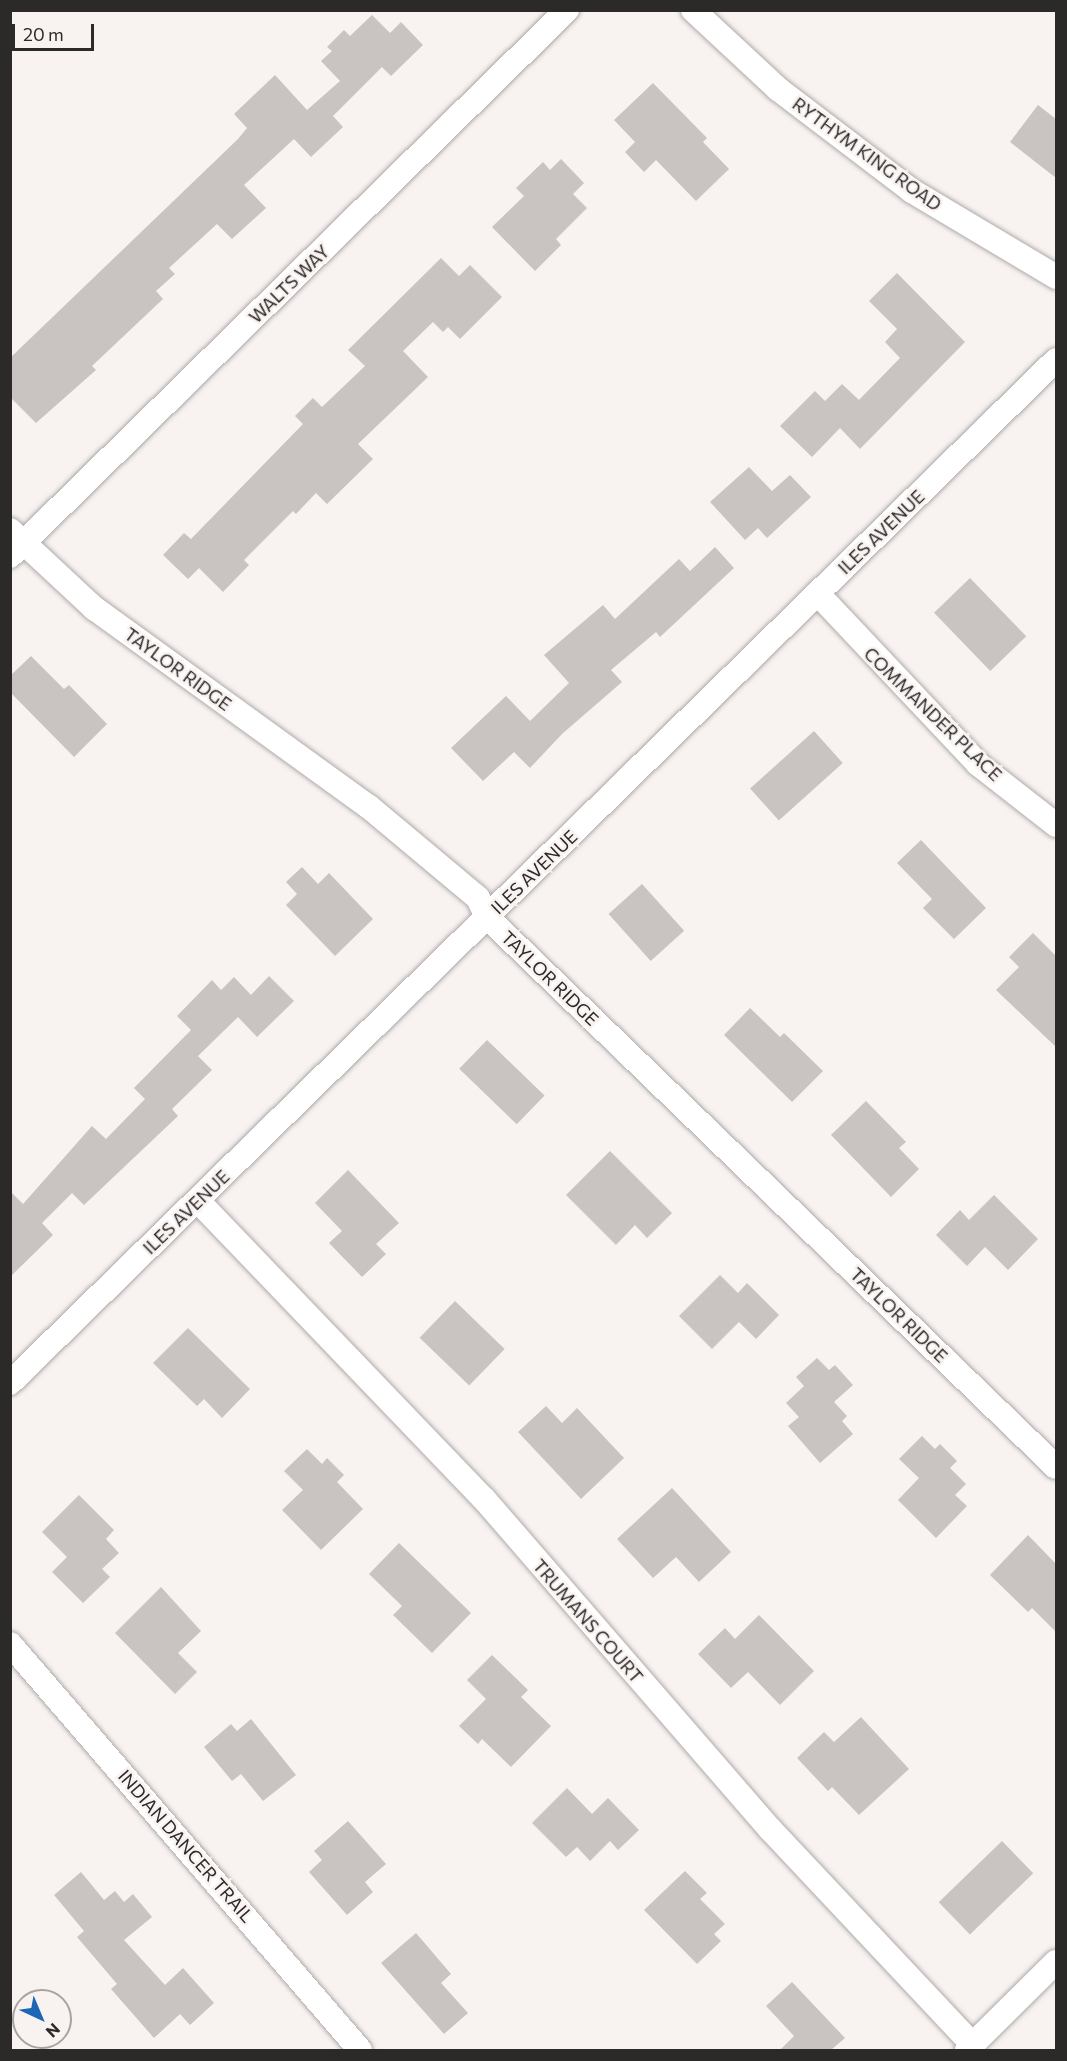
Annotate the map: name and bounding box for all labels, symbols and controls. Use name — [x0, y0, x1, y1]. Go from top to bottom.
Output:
scale bar — [15, 12, 98, 50]
text: 20 m — [23, 23, 64, 45]
street label: RYTHYM KING ROAD — [788, 93, 946, 215]
street label: WALTS WAY — [244, 240, 334, 328]
street label: ILES AVENUE — [833, 485, 929, 579]
street label: TAYLOR RIDGE — [120, 623, 236, 715]
street label: COMMANDER PLACE — [860, 643, 1006, 785]
street label: ILES AVENUE — [486, 825, 582, 919]
street label: TAYLOR RIDGE — [497, 926, 603, 1030]
street label: ILES AVENUE — [138, 1165, 234, 1259]
street label: TAYLOR RIDGE — [846, 1263, 952, 1367]
street label: TRUMANS COURT — [528, 1555, 648, 1687]
street label: INDIAN DANCER TRAIL — [114, 1765, 258, 1927]
north arrow — [12, 1989, 72, 2049]
text: N — [43, 2020, 64, 2042]

